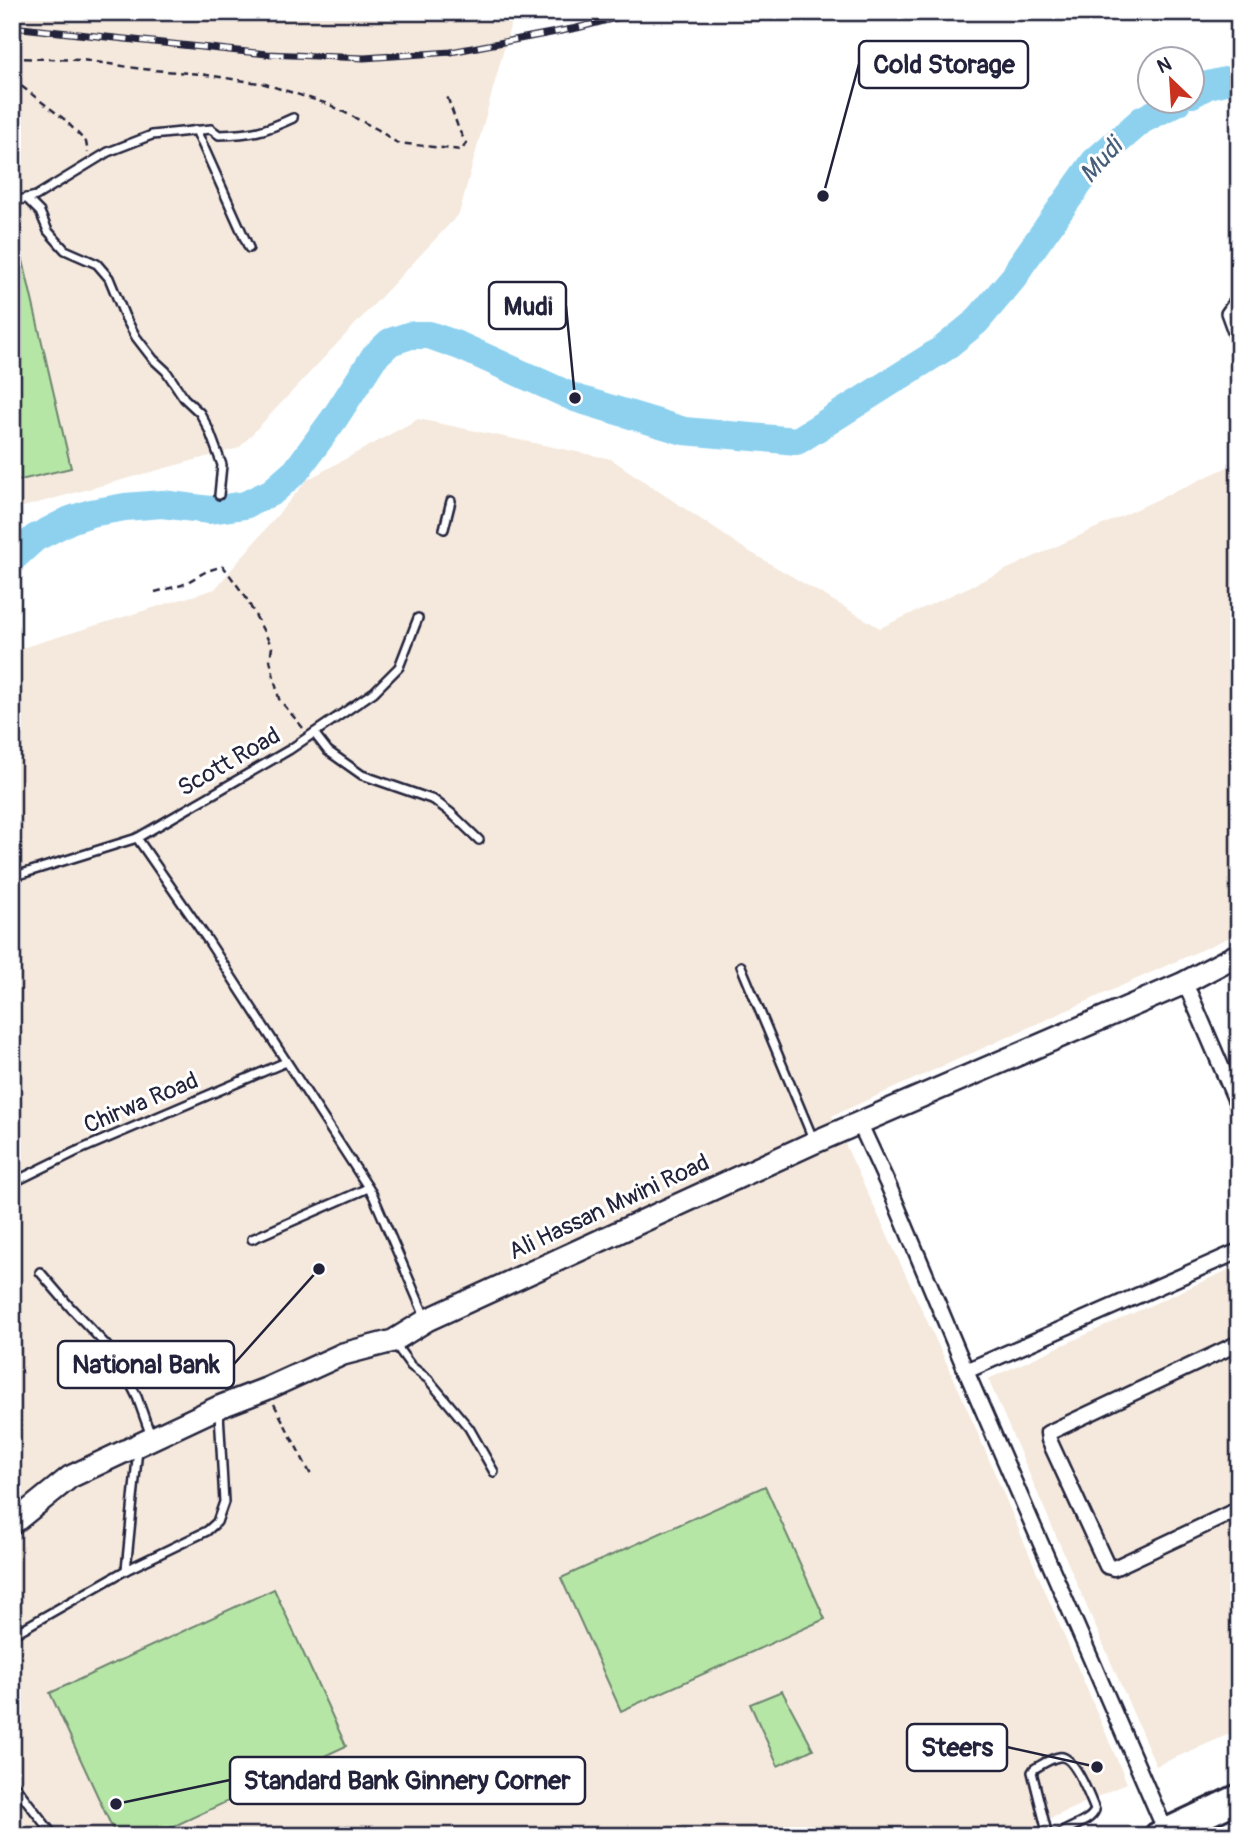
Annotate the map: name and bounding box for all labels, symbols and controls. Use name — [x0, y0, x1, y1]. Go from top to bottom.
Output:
callout: Cold Storage — [859, 41, 1028, 88]
north arrow — [1136, 46, 1206, 116]
text: Cold Storage — [873, 49, 1016, 81]
text: N — [1153, 52, 1175, 79]
water label: Mudi — [1073, 129, 1132, 190]
callout: Mudi — [489, 282, 566, 329]
text: Mudi — [503, 291, 553, 323]
street label: Scott Road — [173, 721, 285, 803]
street label: Chirwa Road — [79, 1066, 203, 1140]
street label: Ali Hassan Mwini Road — [504, 1148, 714, 1266]
callout: National Bank — [58, 1341, 234, 1388]
text: National Bank — [72, 1349, 221, 1381]
callout: Steers — [907, 1724, 1007, 1771]
text: Steers — [921, 1732, 993, 1764]
callout: Standard Bank Ginnery Corner — [230, 1757, 585, 1804]
text: Standard Bank Ginnery Corner — [244, 1765, 571, 1797]

